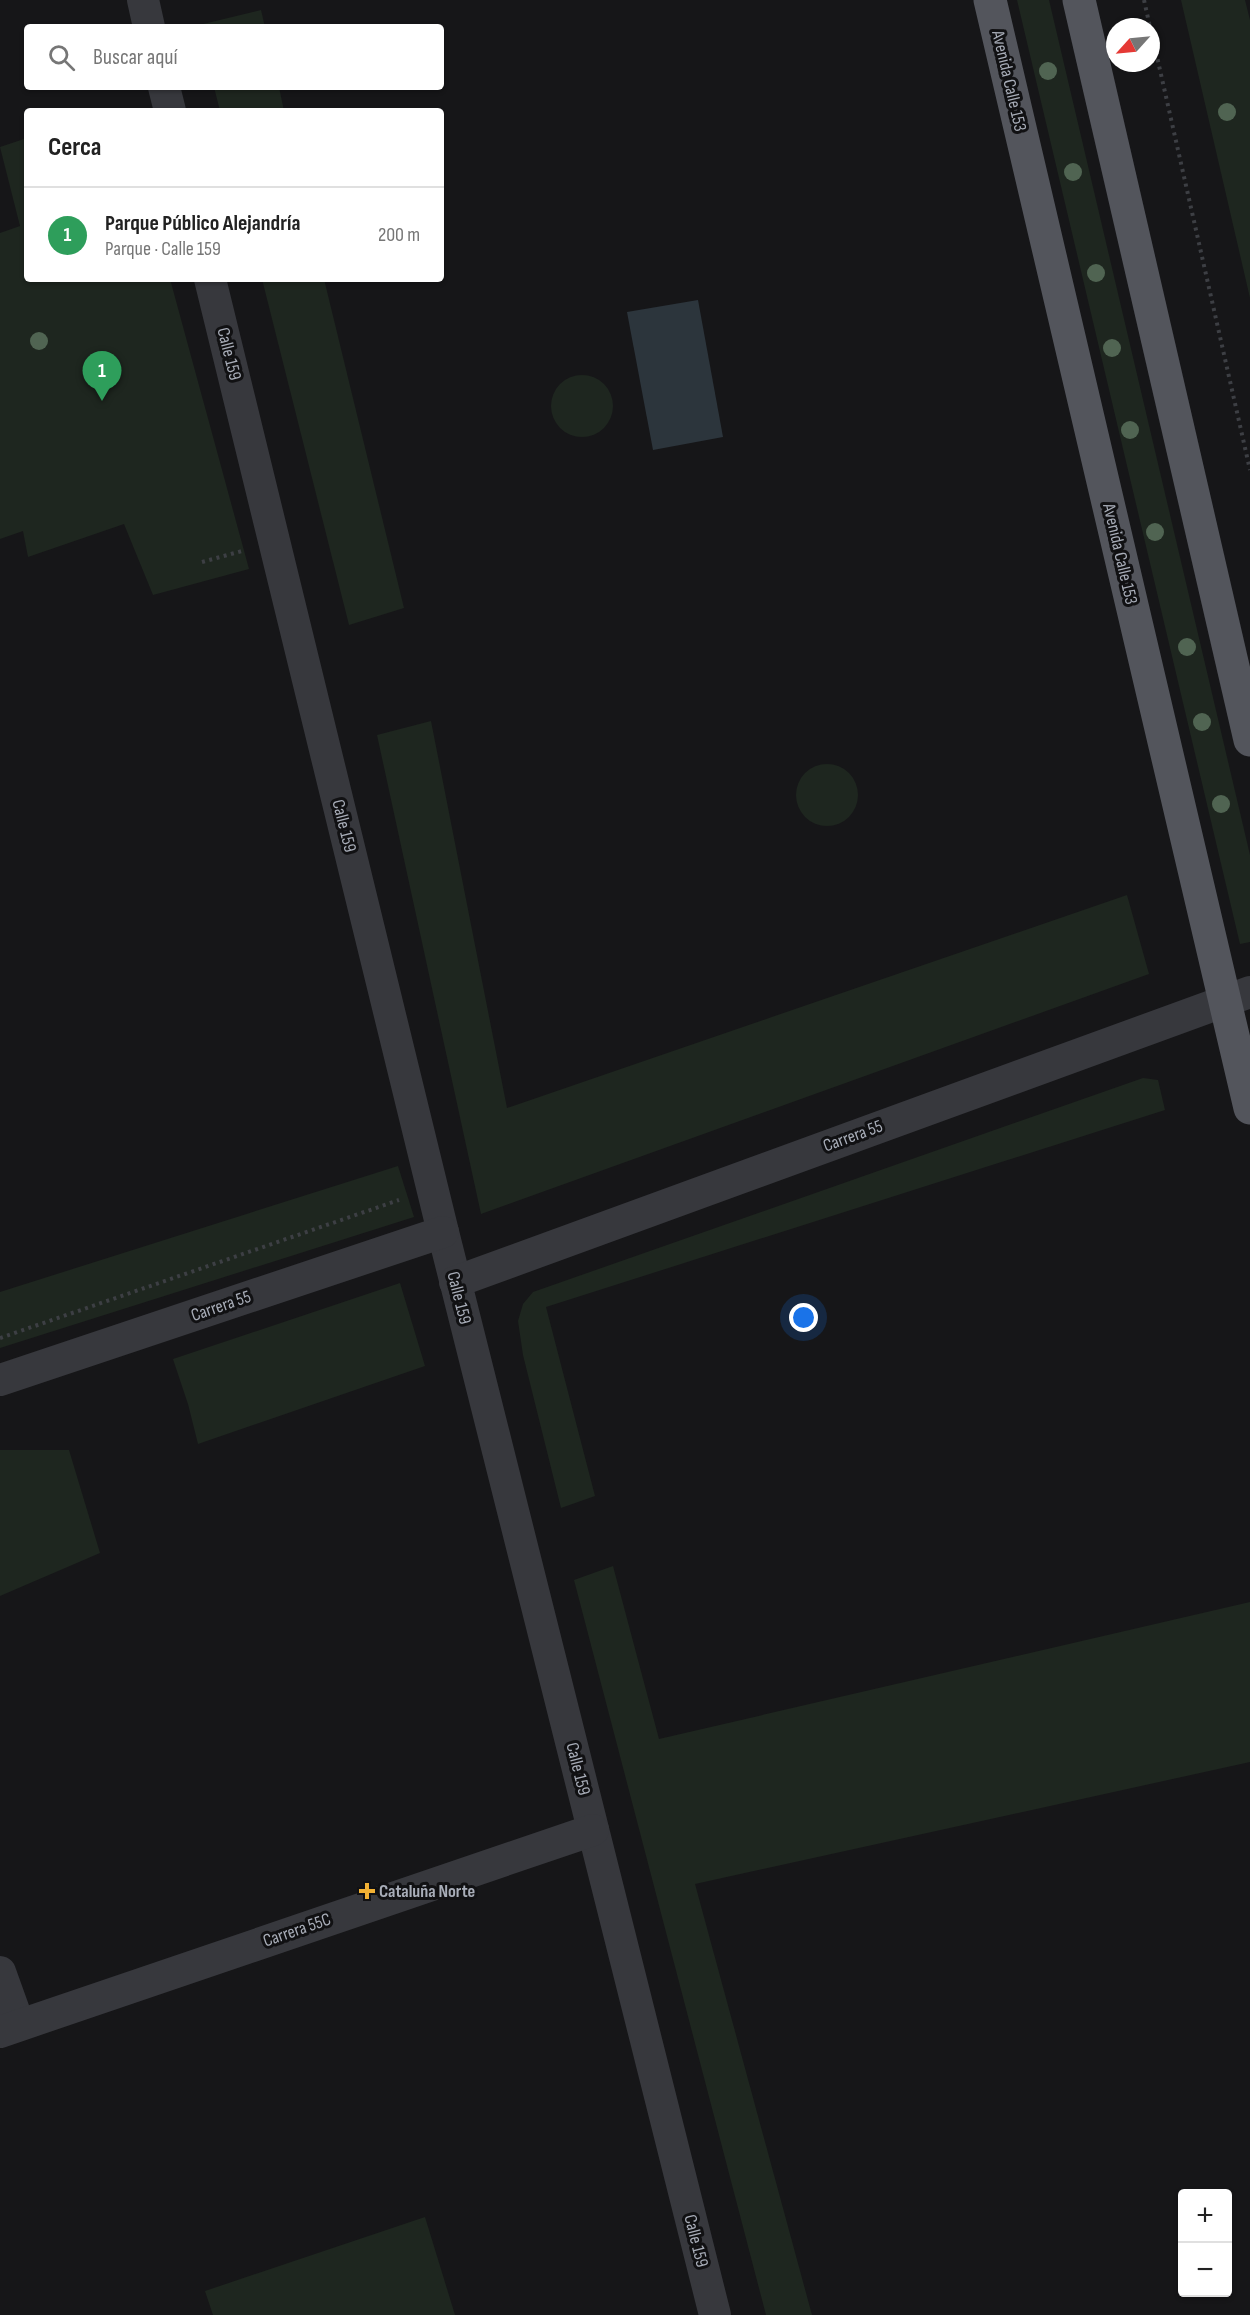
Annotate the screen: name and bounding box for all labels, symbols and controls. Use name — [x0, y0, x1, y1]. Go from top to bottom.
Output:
north arrow — [1106, 18, 1160, 72]
search box — [24, 24, 444, 90]
street label: Avenida Calle 153 — [987, 27, 1031, 134]
icon: search — [45, 41, 78, 74]
text: Buscar aquí — [93, 44, 178, 71]
text: Cerca — [48, 132, 101, 163]
text: Parque Público Alejandría — [105, 210, 300, 237]
text: 1 — [64, 223, 71, 247]
text: 200 m — [378, 223, 420, 247]
text: Parque · Calle 159 — [105, 237, 221, 261]
street label: Calle 159 — [212, 325, 246, 383]
pin: 1 — [82, 352, 122, 401]
street label: Avenida Calle 153 — [1098, 500, 1142, 607]
street label: Calle 159 — [327, 797, 361, 855]
street label: Carrera 55 — [820, 1116, 886, 1156]
street label: Calle 159 — [442, 1269, 476, 1327]
street label: Carrera 55 — [188, 1286, 254, 1326]
your location — [789, 1303, 818, 1332]
street label: Calle 159 — [561, 1740, 595, 1798]
place label: Cataluña Norte — [379, 1881, 475, 1902]
marker: Cataluña Norte — [360, 1884, 374, 1898]
street label: Carrera 55C — [260, 1909, 334, 1951]
map controls — [1178, 2189, 1232, 2297]
button: + — [1178, 2189, 1232, 2243]
street label: Calle 159 — [679, 2212, 713, 2270]
button: − — [1178, 2243, 1232, 2297]

